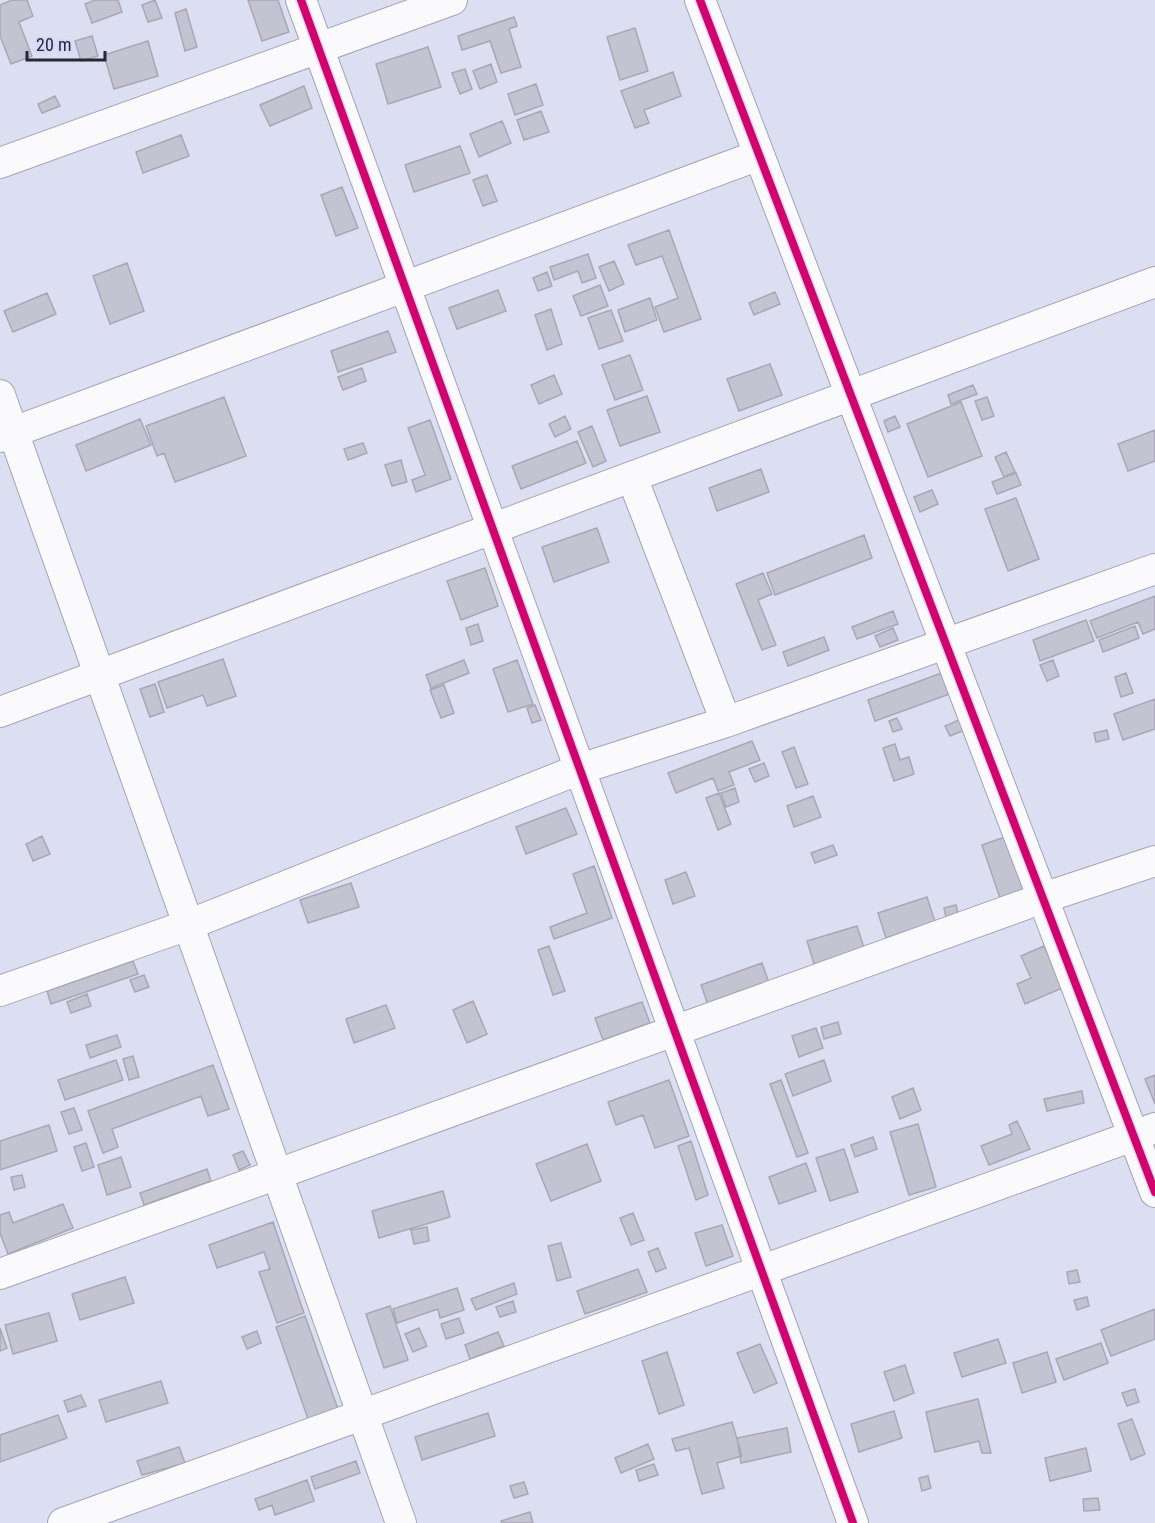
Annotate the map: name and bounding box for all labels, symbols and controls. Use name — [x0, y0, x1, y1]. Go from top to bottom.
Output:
scale bar — [27, 24, 105, 62]
text: 20 m — [36, 34, 71, 55]

